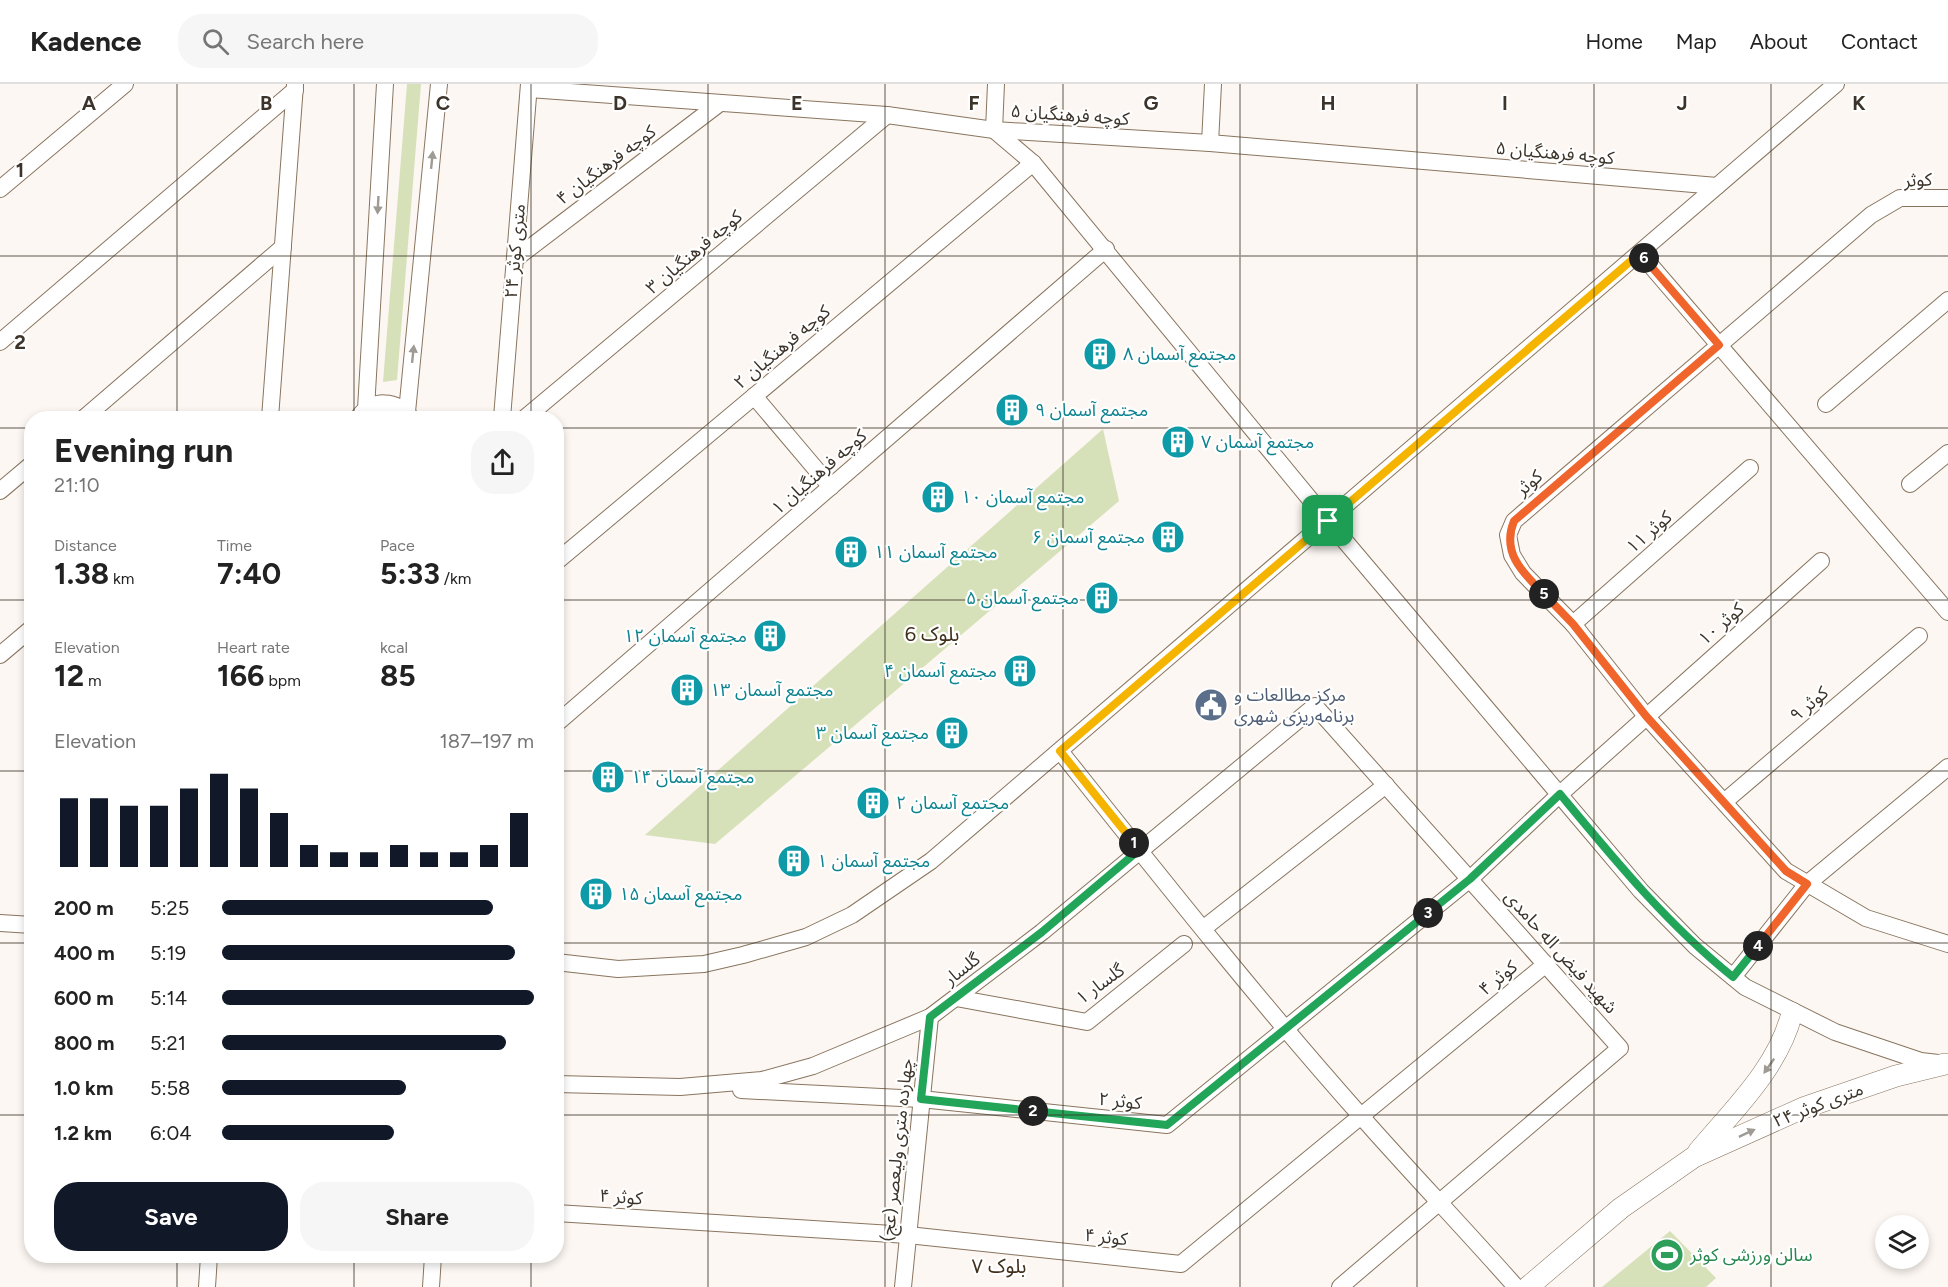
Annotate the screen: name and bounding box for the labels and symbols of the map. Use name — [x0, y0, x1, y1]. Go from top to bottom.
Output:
text: A — [82, 91, 97, 115]
text: B — [260, 91, 272, 115]
text: C — [436, 91, 450, 115]
text: D — [613, 91, 627, 115]
text: E — [791, 91, 803, 115]
text: F — [968, 91, 980, 115]
text: G — [1144, 91, 1159, 115]
text: H — [1321, 91, 1336, 115]
text: I — [1502, 91, 1508, 115]
text: J — [1676, 91, 1688, 115]
text: K — [1852, 91, 1866, 115]
street label: کوچه فرهنگیان ۵ — [1010, 100, 1131, 130]
street label: کوچه فرهنگیان ۴ — [552, 120, 661, 210]
street label: کوچه فرهنگیان ۵ — [1495, 137, 1616, 169]
one-way arrow — [427, 150, 437, 169]
text: 1 — [16, 158, 24, 182]
street label: کوثر — [1902, 168, 1933, 192]
one-way arrow — [374, 196, 383, 215]
street label: ۲۴ متری کوثر — [500, 203, 530, 299]
street label: کوچه فرهنگیان ۳ — [641, 205, 747, 299]
pin: 6 — [1629, 243, 1659, 273]
street label: کوچه فرهنگیان ۲ — [729, 300, 835, 394]
text: 2 — [14, 330, 26, 354]
building icon: مجتمع آسمان ۸ — [1082, 336, 1118, 372]
place label: مجتمع آسمان ۸ — [1123, 343, 1236, 368]
one-way arrow — [408, 344, 418, 363]
building icon: مجتمع آسمان ۹ — [994, 392, 1030, 428]
place label: مجتمع آسمان ۹ — [1035, 399, 1148, 424]
street label: کوچه فرهنگیان ۱ — [767, 424, 872, 519]
building icon: مجتمع آسمان ۷ — [1160, 424, 1196, 460]
place label: مجتمع آسمان ۷ — [1201, 431, 1314, 456]
street label: کوثر — [1510, 465, 1547, 501]
building icon: مجتمع آسمان ۱۰ — [920, 479, 956, 515]
place label: مجتمع آسمان ۱۰ — [961, 486, 1084, 511]
pin — [1302, 495, 1353, 546]
street label: کوثر ۱۱ — [1622, 506, 1677, 558]
building icon: مجتمع آسمان ۶ — [1150, 519, 1186, 555]
place label: مجتمع آسمان ۶ — [1032, 526, 1145, 551]
building icon: مجتمع آسمان ۱۱ — [833, 534, 869, 570]
place label: مجتمع آسمان ۱۱ — [874, 541, 997, 566]
pin: 5 — [1529, 579, 1559, 609]
building icon: مجتمع آسمان ۵ — [1084, 580, 1120, 616]
place label: مجتمع آسمان ۵ — [966, 587, 1079, 612]
street label: کوثر ۱۰ — [1694, 598, 1749, 650]
building icon: مجتمع آسمان ۱۲ — [752, 618, 788, 654]
district label: بلوک 6 — [905, 622, 959, 646]
place label: مجتمع آسمان ۱۲ — [624, 625, 747, 650]
building icon: مجتمع آسمان ۴ — [1002, 653, 1038, 689]
place label: مجتمع آسمان ۴ — [884, 660, 997, 685]
building icon: مجتمع آسمان ۱۳ — [669, 672, 705, 708]
place label: مجتمع آسمان ۱۳ — [710, 679, 833, 704]
street label: کوثر ۹ — [1785, 681, 1833, 726]
place label: مرکز مطالعات و برنامه‌ریزی شهری — [1234, 684, 1354, 727]
public building icon: مرکز مطالعات و برنامه‌ریزی شهری — [1193, 687, 1229, 723]
building icon: مجتمع آسمان ۳ — [934, 715, 970, 751]
place label: مجتمع آسمان ۳ — [816, 722, 929, 747]
building icon: مجتمع آسمان ۱۴ — [590, 759, 626, 795]
place label: مجتمع آسمان ۱۴ — [631, 766, 754, 791]
building icon: مجتمع آسمان ۲ — [855, 785, 891, 821]
place label: مجتمع آسمان ۲ — [896, 792, 1009, 817]
pin: 1 — [1119, 828, 1149, 858]
building icon: مجتمع آسمان ۱ — [776, 843, 812, 879]
place label: مجتمع آسمان ۱ — [817, 850, 930, 875]
building icon: مجتمع آسمان ۱۵ — [578, 876, 614, 912]
place label: مجتمع آسمان ۱۵ — [619, 883, 742, 908]
street label: شهید فیض اله حامدی — [1500, 886, 1622, 1018]
pin: 3 — [1413, 898, 1443, 928]
pin: 4 — [1743, 931, 1773, 961]
street label: گلسار — [939, 948, 985, 991]
street label: کوثر ۴ — [1474, 956, 1522, 1000]
street label: گلسار ۱ — [1071, 959, 1129, 1009]
one-way arrow — [1763, 1057, 1775, 1073]
street label: چهارده متری ولیعصر (عج) — [876, 1058, 920, 1243]
street label: ۲۴ متری کوثر — [1770, 1078, 1866, 1132]
street label: کوثر ۲ — [1097, 1088, 1143, 1114]
pin: 2 — [1018, 1096, 1048, 1126]
one-way arrow — [1739, 1128, 1757, 1138]
street label: کوثر ۴ — [599, 1185, 644, 1210]
street label: کوثر ۴ — [1083, 1224, 1129, 1250]
sports icon: سالن ورزشی کوثر — [1649, 1237, 1685, 1273]
place label: سالن ورزشی کوثر — [1689, 1244, 1813, 1266]
district label: بلوک ۷ — [972, 1254, 1026, 1278]

